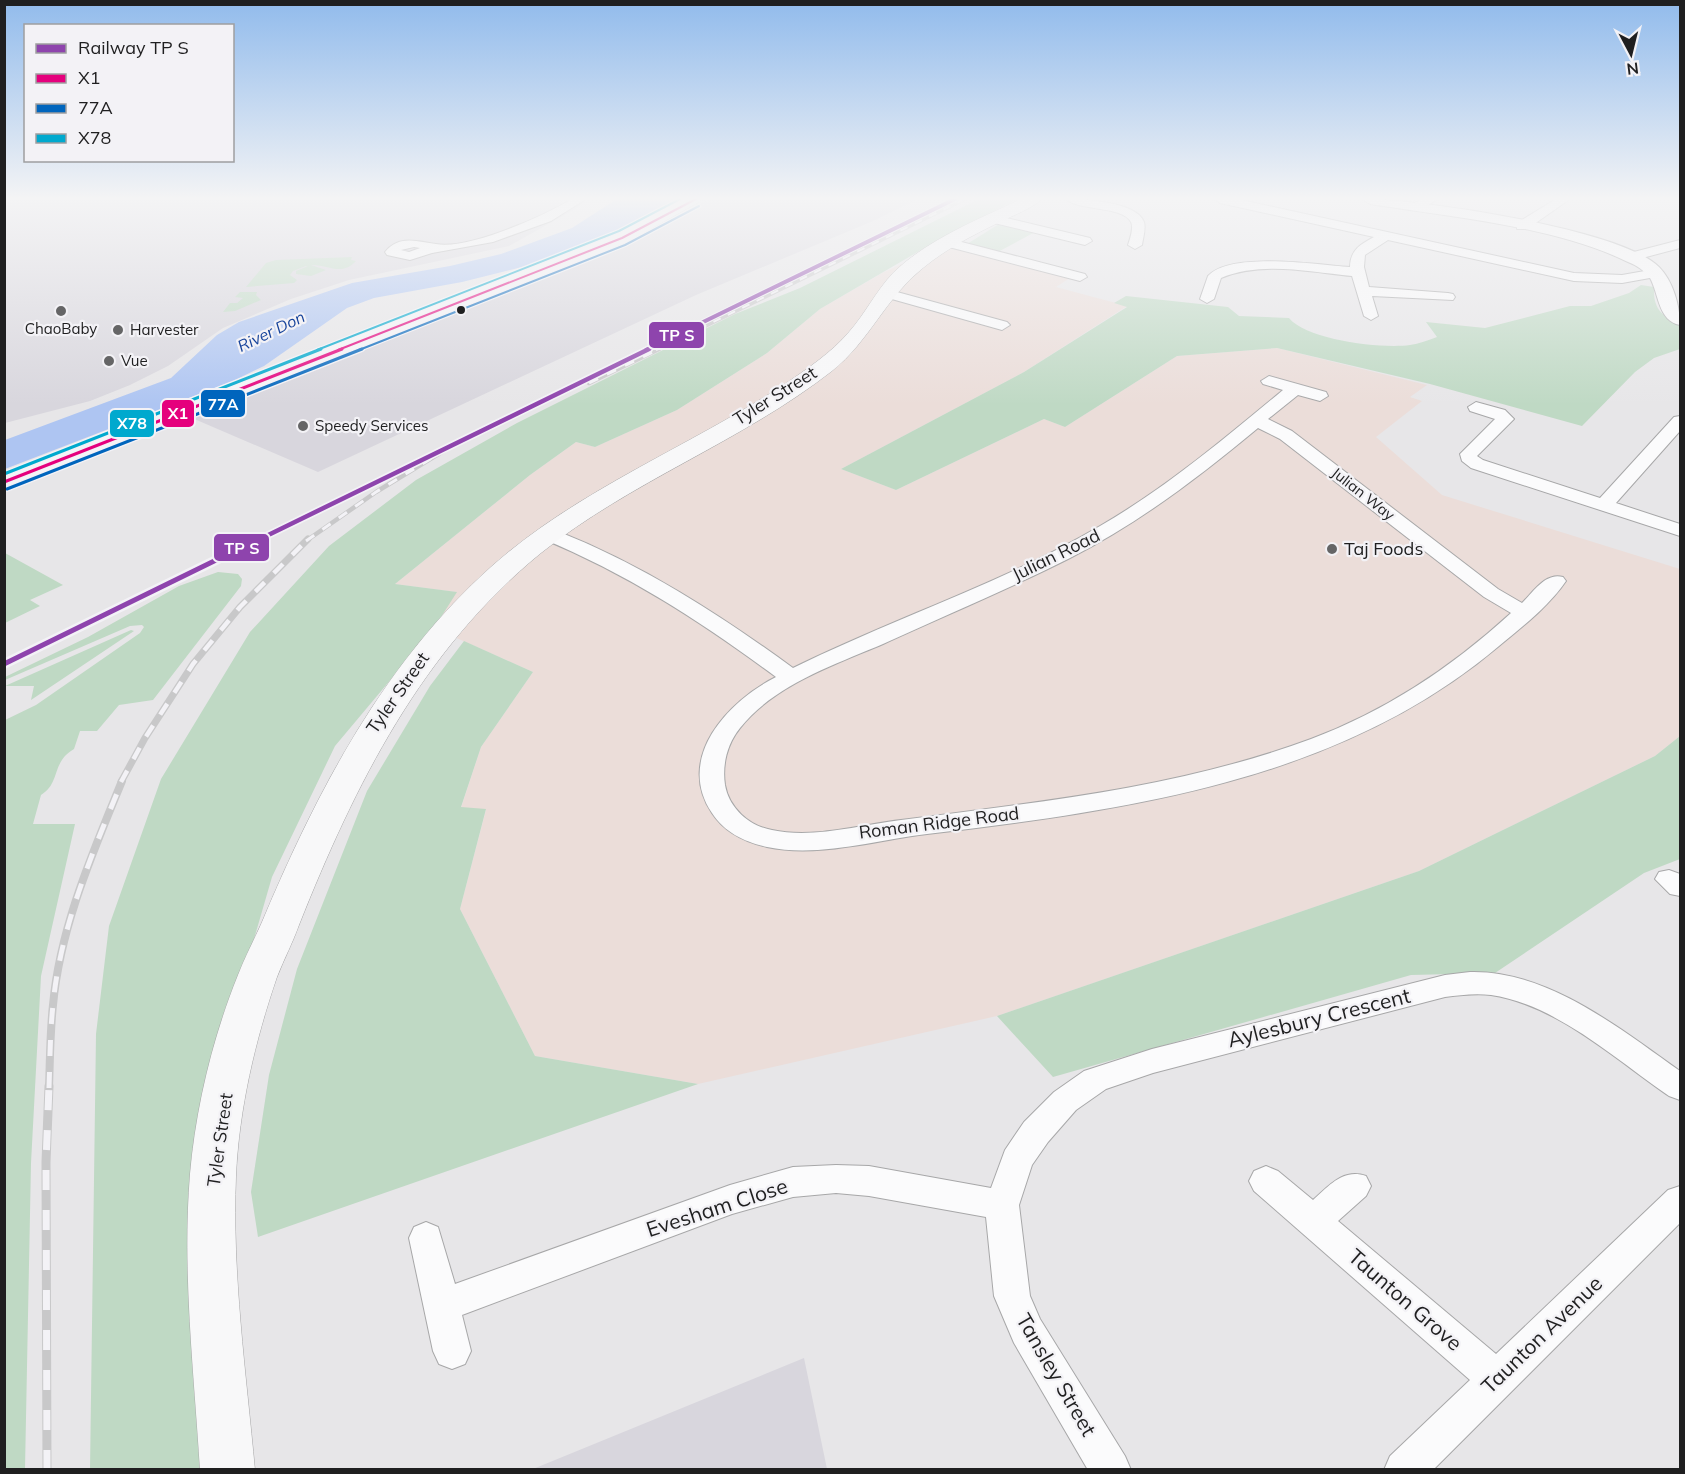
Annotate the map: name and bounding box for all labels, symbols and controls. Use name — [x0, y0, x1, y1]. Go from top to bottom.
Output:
legend — [24, 24, 234, 162]
north arrow — [1601, 24, 1661, 84]
text: Railway TP S — [78, 36, 189, 59]
text: N — [1626, 58, 1640, 80]
text: X1 — [78, 66, 101, 89]
text: 77A — [78, 96, 113, 119]
text: X78 — [78, 126, 111, 149]
marker: ChaoBaby — [54, 304, 68, 318]
unlabelled marker — [455, 304, 467, 316]
water label: River Don — [234, 306, 308, 356]
place label: ChaoBaby — [25, 319, 97, 338]
place label: Harvester — [130, 320, 199, 339]
line badge: TP S — [648, 321, 705, 349]
marker: Harvester — [111, 323, 125, 337]
text: TP S — [659, 325, 695, 345]
place label: Vue — [121, 351, 148, 370]
marker: Vue — [102, 354, 116, 368]
street label: Tyler Street — [729, 361, 821, 430]
line badge: 77A — [200, 389, 246, 418]
text: 77A — [207, 394, 239, 414]
line badge: X1 — [161, 399, 195, 428]
text: X1 — [167, 403, 188, 423]
line badge: X78 — [109, 409, 155, 438]
text: X78 — [116, 413, 147, 433]
place label: Speedy Services — [315, 416, 428, 435]
marker: Speedy Services — [296, 419, 310, 433]
street label: Julian Way — [1328, 463, 1399, 524]
street label: Julian Road — [1008, 523, 1104, 586]
line badge: TP S — [213, 533, 270, 562]
place label: Taj Foods — [1344, 537, 1423, 560]
text: TP S — [224, 538, 260, 558]
marker: Taj Foods — [1325, 542, 1339, 556]
street label: Tyler Street — [361, 647, 434, 738]
street label: Roman Ridge Road — [857, 801, 1020, 844]
street label: Aylesbury Crescent — [1225, 982, 1413, 1052]
street label: Tyler Street — [202, 1092, 237, 1188]
street label: Evesham Close — [643, 1172, 791, 1242]
street label: Taunton Grove — [1343, 1243, 1468, 1356]
street label: Taunton Avenue — [1475, 1270, 1607, 1399]
street label: Tansley Street — [1011, 1309, 1102, 1440]

